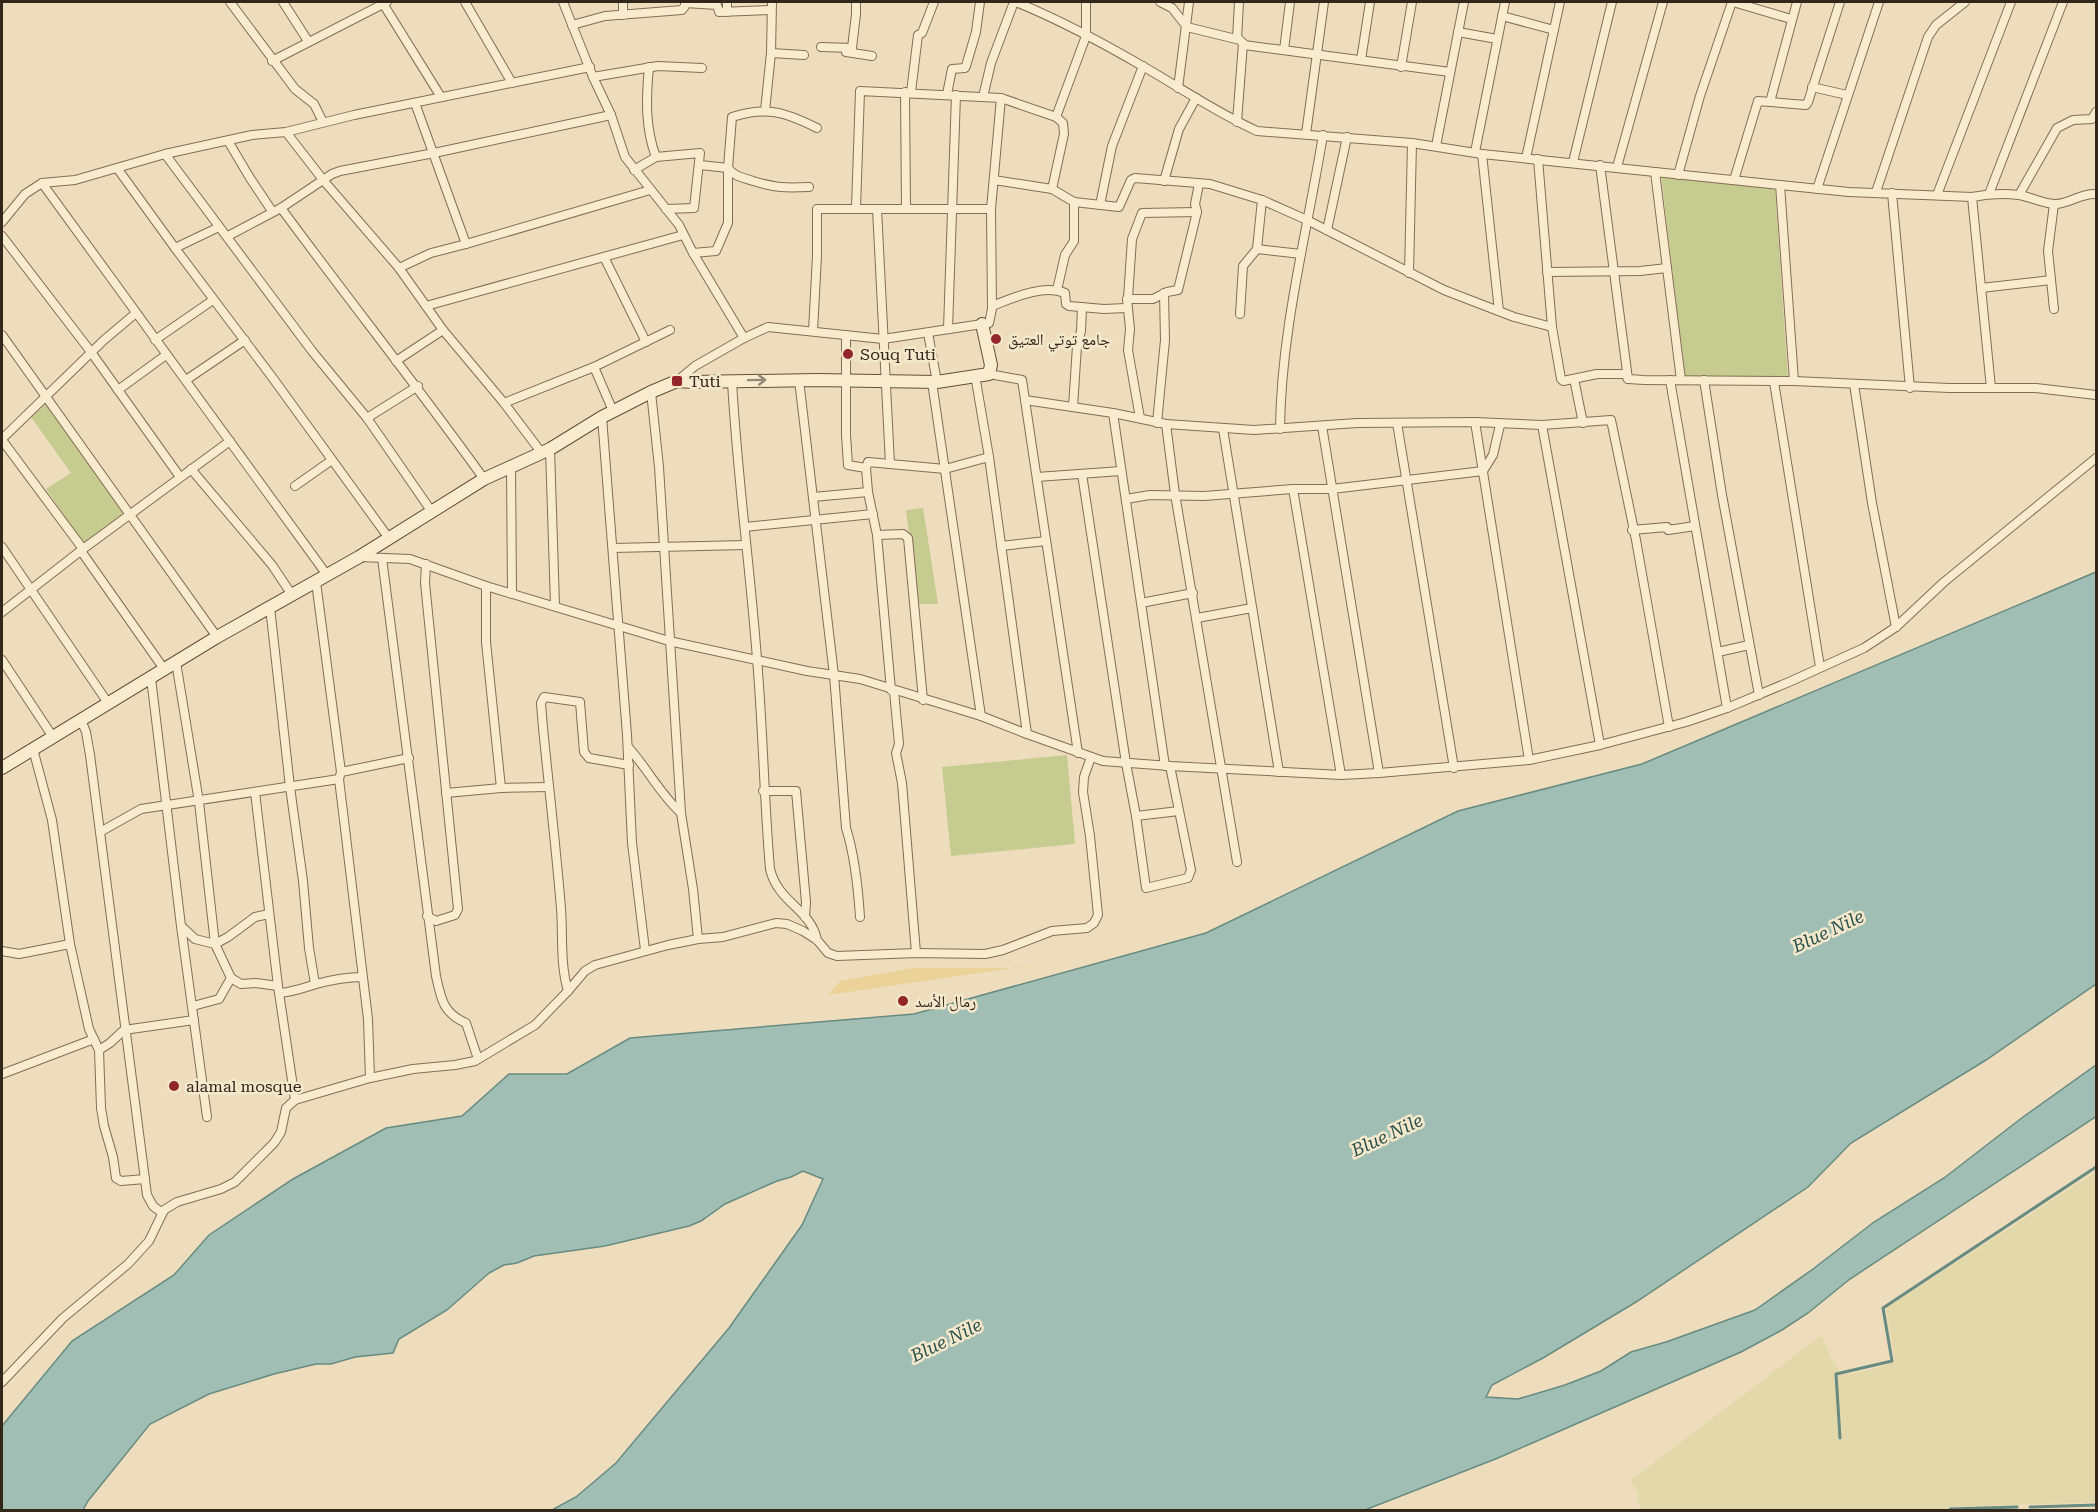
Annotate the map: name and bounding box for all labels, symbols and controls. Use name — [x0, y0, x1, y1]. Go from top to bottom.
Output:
place label: جامع توتي العتيق — [1008, 330, 1110, 352]
marker: جامع توتي العتيق — [989, 332, 1003, 346]
place label: Souq Tuti — [860, 345, 936, 364]
marker: Souq Tuti — [841, 347, 855, 361]
place label: Tuti — [689, 372, 721, 391]
marker: Tuti — [670, 374, 684, 388]
one-way arrow — [746, 375, 766, 386]
water label: Blue Nile — [1788, 905, 1867, 957]
place label: رمال الأسد — [915, 992, 976, 1012]
marker: رمال الأسد — [896, 994, 910, 1008]
place label: alamal mosque — [186, 1077, 302, 1096]
marker: alamal mosque — [167, 1079, 181, 1093]
water label: Blue Nile — [1347, 1109, 1426, 1161]
water label: Blue Nile — [906, 1314, 985, 1367]

